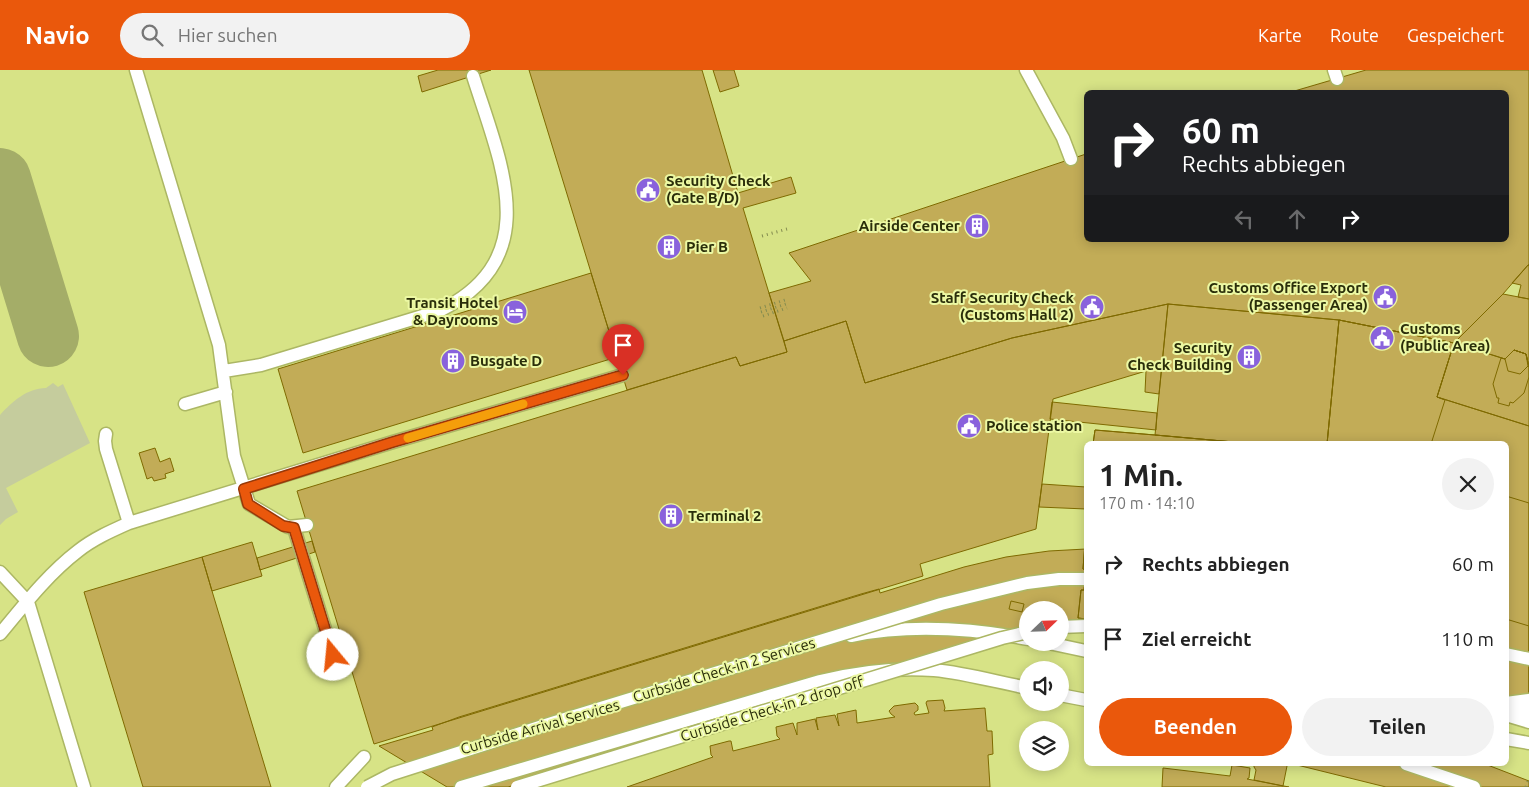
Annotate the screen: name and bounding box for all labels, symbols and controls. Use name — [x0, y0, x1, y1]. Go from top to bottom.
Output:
search box — [120, 13, 470, 58]
icon: search — [138, 21, 166, 49]
text: Navio — [25, 22, 90, 49]
text: Hier suchen — [178, 24, 278, 46]
text: Karte — [1258, 25, 1302, 45]
text: Route — [1330, 25, 1379, 45]
text: Gespeichert — [1407, 25, 1504, 45]
icon: right — [1099, 110, 1164, 175]
text: 60 m — [1182, 110, 1260, 150]
text: Rechts abbiegen — [1182, 151, 1346, 176]
place label: Security Check (Gate B/D) — [666, 172, 771, 206]
public building icon: Security Check (Gate B/D) — [635, 177, 661, 203]
icon: left — [1230, 205, 1258, 233]
icon: ahead — [1283, 205, 1311, 233]
icon: right — [1336, 205, 1364, 233]
building icon: Airside Center — [964, 213, 990, 239]
place label: Airside Center — [859, 217, 961, 234]
building icon: Pier B — [656, 234, 682, 260]
place label: Pier B — [686, 238, 728, 255]
place label: Customs Office Export (Passenger Area) — [1208, 279, 1369, 313]
public building icon: Customs Office Export (Passenger Area) — [1372, 284, 1398, 310]
place label: Staff Security Check (Customs Hall 2) — [931, 289, 1075, 323]
place label: Transit Hotel & Dayrooms — [406, 294, 498, 328]
public building icon: Staff Security Check (Customs Hall 2) — [1079, 294, 1105, 320]
hotel icon: Transit Hotel & Dayrooms — [502, 299, 528, 325]
place label: Customs (Public Area) — [1400, 320, 1490, 354]
pin — [602, 324, 644, 375]
public building icon: Customs (Public Area) — [1369, 325, 1395, 351]
icon: arrive — [609, 331, 637, 359]
place label: Security Check Building — [1127, 339, 1232, 373]
building icon: Security Check Building — [1236, 344, 1262, 370]
building icon: Busgate D — [440, 348, 466, 374]
place label: Busgate D — [470, 352, 542, 369]
public building icon: Police station — [956, 413, 982, 439]
place label: Police station — [986, 417, 1082, 434]
text: 1 Min. — [1099, 458, 1183, 492]
button: close — [1442, 458, 1494, 510]
text: 170 m · 14:10 — [1099, 494, 1195, 512]
building icon: Terminal 2 — [658, 503, 684, 529]
place label: Terminal 2 — [688, 507, 761, 524]
icon: right — [1099, 550, 1127, 578]
text: Rechts abbiegen — [1142, 553, 1290, 575]
text: 60 m — [1452, 553, 1494, 575]
north arrow — [1019, 601, 1069, 651]
map controls — [1019, 601, 1069, 771]
icon: arrive — [1099, 625, 1127, 653]
position arrow — [306, 628, 358, 680]
text: Ziel erreicht — [1142, 628, 1251, 650]
text: 110 m — [1441, 628, 1494, 650]
street label: Curbside Check-in 2 Services — [631, 634, 817, 705]
button: sound — [1019, 661, 1069, 711]
street label: Curbside Check-in 2 drop off — [678, 672, 866, 745]
street label: Curbside Arrival Services — [458, 696, 621, 757]
button: Beenden — [1099, 698, 1292, 756]
button: Teilen — [1302, 698, 1494, 756]
button: layers — [1019, 721, 1069, 771]

